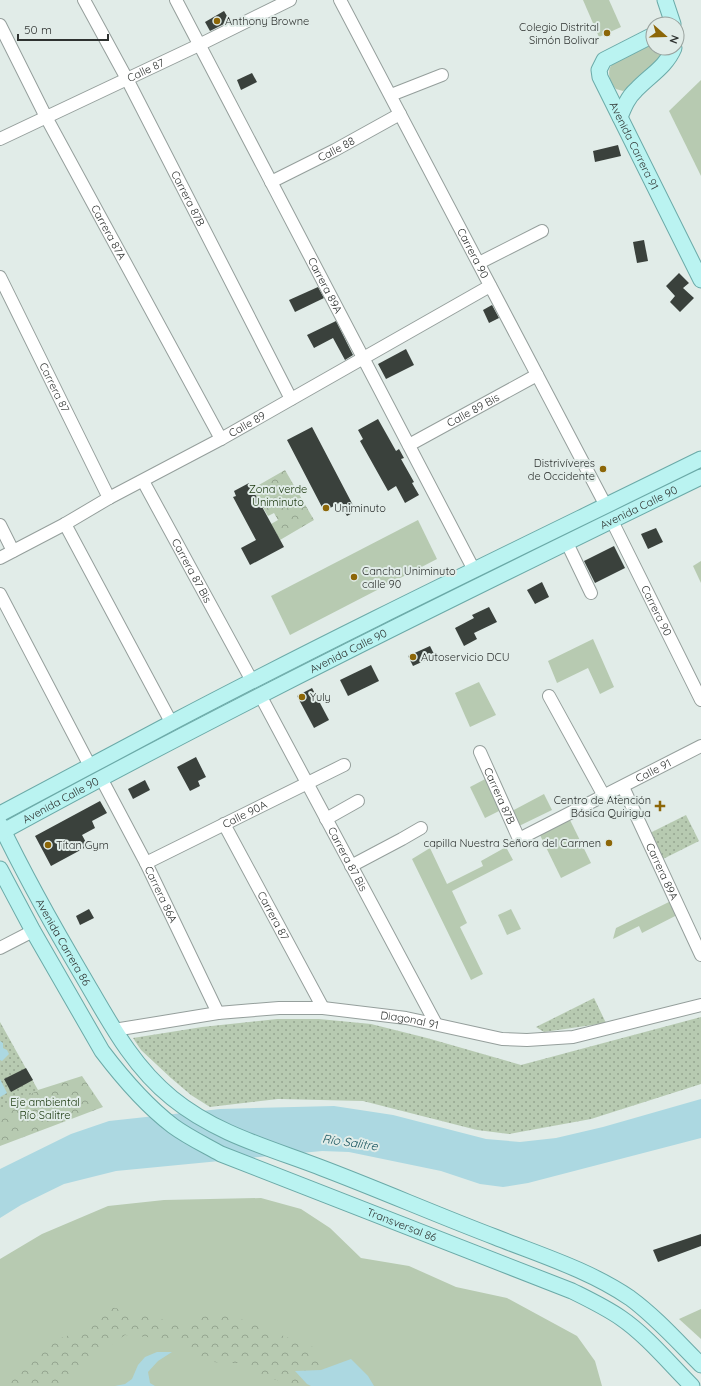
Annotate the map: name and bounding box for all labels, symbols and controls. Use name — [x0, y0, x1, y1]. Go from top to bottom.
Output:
place label: Anthony Browne — [225, 14, 309, 28]
scale bar — [18, 16, 108, 42]
marker: Anthony Browne — [212, 16, 222, 26]
north arrow — [645, 16, 685, 56]
place label: Colegio Distrital Simón Bolivar — [519, 20, 600, 47]
text: 50 m — [24, 22, 52, 37]
marker: Colegio Distrital Simón Bolivar — [602, 28, 612, 38]
text: N — [666, 33, 682, 46]
street label: Calle 87 — [125, 55, 167, 85]
street label: Avenida Carrera 91 — [606, 99, 662, 192]
street label: Calle 88 — [315, 133, 357, 165]
street label: Carrera 87B — [168, 168, 208, 228]
street label: Carrera 87A — [88, 202, 129, 262]
street label: Carrera 90 — [454, 226, 492, 281]
street label: Carrera 89A — [305, 255, 346, 316]
street label: Carrera 87 — [36, 360, 73, 415]
street label: Calle 89 Bis — [444, 390, 502, 430]
street label: Calle 89 — [226, 408, 268, 440]
place label: Distrivíveres de Occidente — [528, 456, 595, 483]
marker: Distrivíveres de Occidente — [598, 464, 608, 474]
park label: Zona verde Uniminuto — [249, 482, 307, 509]
street label: Avenida Calle 90 — [598, 483, 680, 532]
place label: Uniminuto — [334, 501, 386, 515]
marker: Uniminuto — [321, 503, 331, 513]
street label: Carrera 87 Bis — [169, 536, 215, 605]
place label: Cancha Uniminuto calle 90 — [362, 564, 456, 591]
marker: Cancha Uniminuto calle 90 — [349, 572, 359, 582]
street label: Carrera 90 — [638, 583, 675, 638]
street label: Avenida Calle 90 — [307, 626, 389, 676]
place label: Autoservicio DCU — [421, 650, 510, 664]
marker: Autoservicio DCU — [408, 652, 418, 662]
place label: Yuly — [310, 690, 331, 704]
marker: Yuly — [297, 692, 307, 702]
street label: Calle 91 — [633, 755, 673, 785]
street label: Carrera 87B — [481, 765, 518, 826]
street label: Avenida Calle 90 — [20, 774, 101, 826]
place label: Centro de Atención Básica Quirigua — [554, 793, 651, 820]
street label: Calle 90A — [220, 797, 269, 831]
marker: Centro de Atención Básica Quirigua — [654, 800, 666, 812]
street label: Carrera 87 Bis — [325, 824, 371, 894]
place label: capilla Nuestra Señora del Carmen — [423, 836, 601, 850]
place label: Titan Gym — [56, 838, 109, 852]
marker: capilla Nuestra Señora del Carmen — [604, 838, 614, 848]
marker: Titan Gym — [43, 840, 53, 850]
street label: Carrera 89A — [643, 841, 681, 902]
street label: Carrera 86A — [142, 864, 181, 925]
street label: Carrera 87 — [254, 889, 292, 943]
street label: Avenida Carrera 86 — [33, 896, 94, 988]
street label: Diagonal 91 — [380, 1008, 440, 1032]
park label: Eje ambiental Río Salitre — [10, 1095, 80, 1122]
water label: Río Salitre — [321, 1131, 380, 1153]
street label: Transversal 86 — [365, 1205, 439, 1245]

